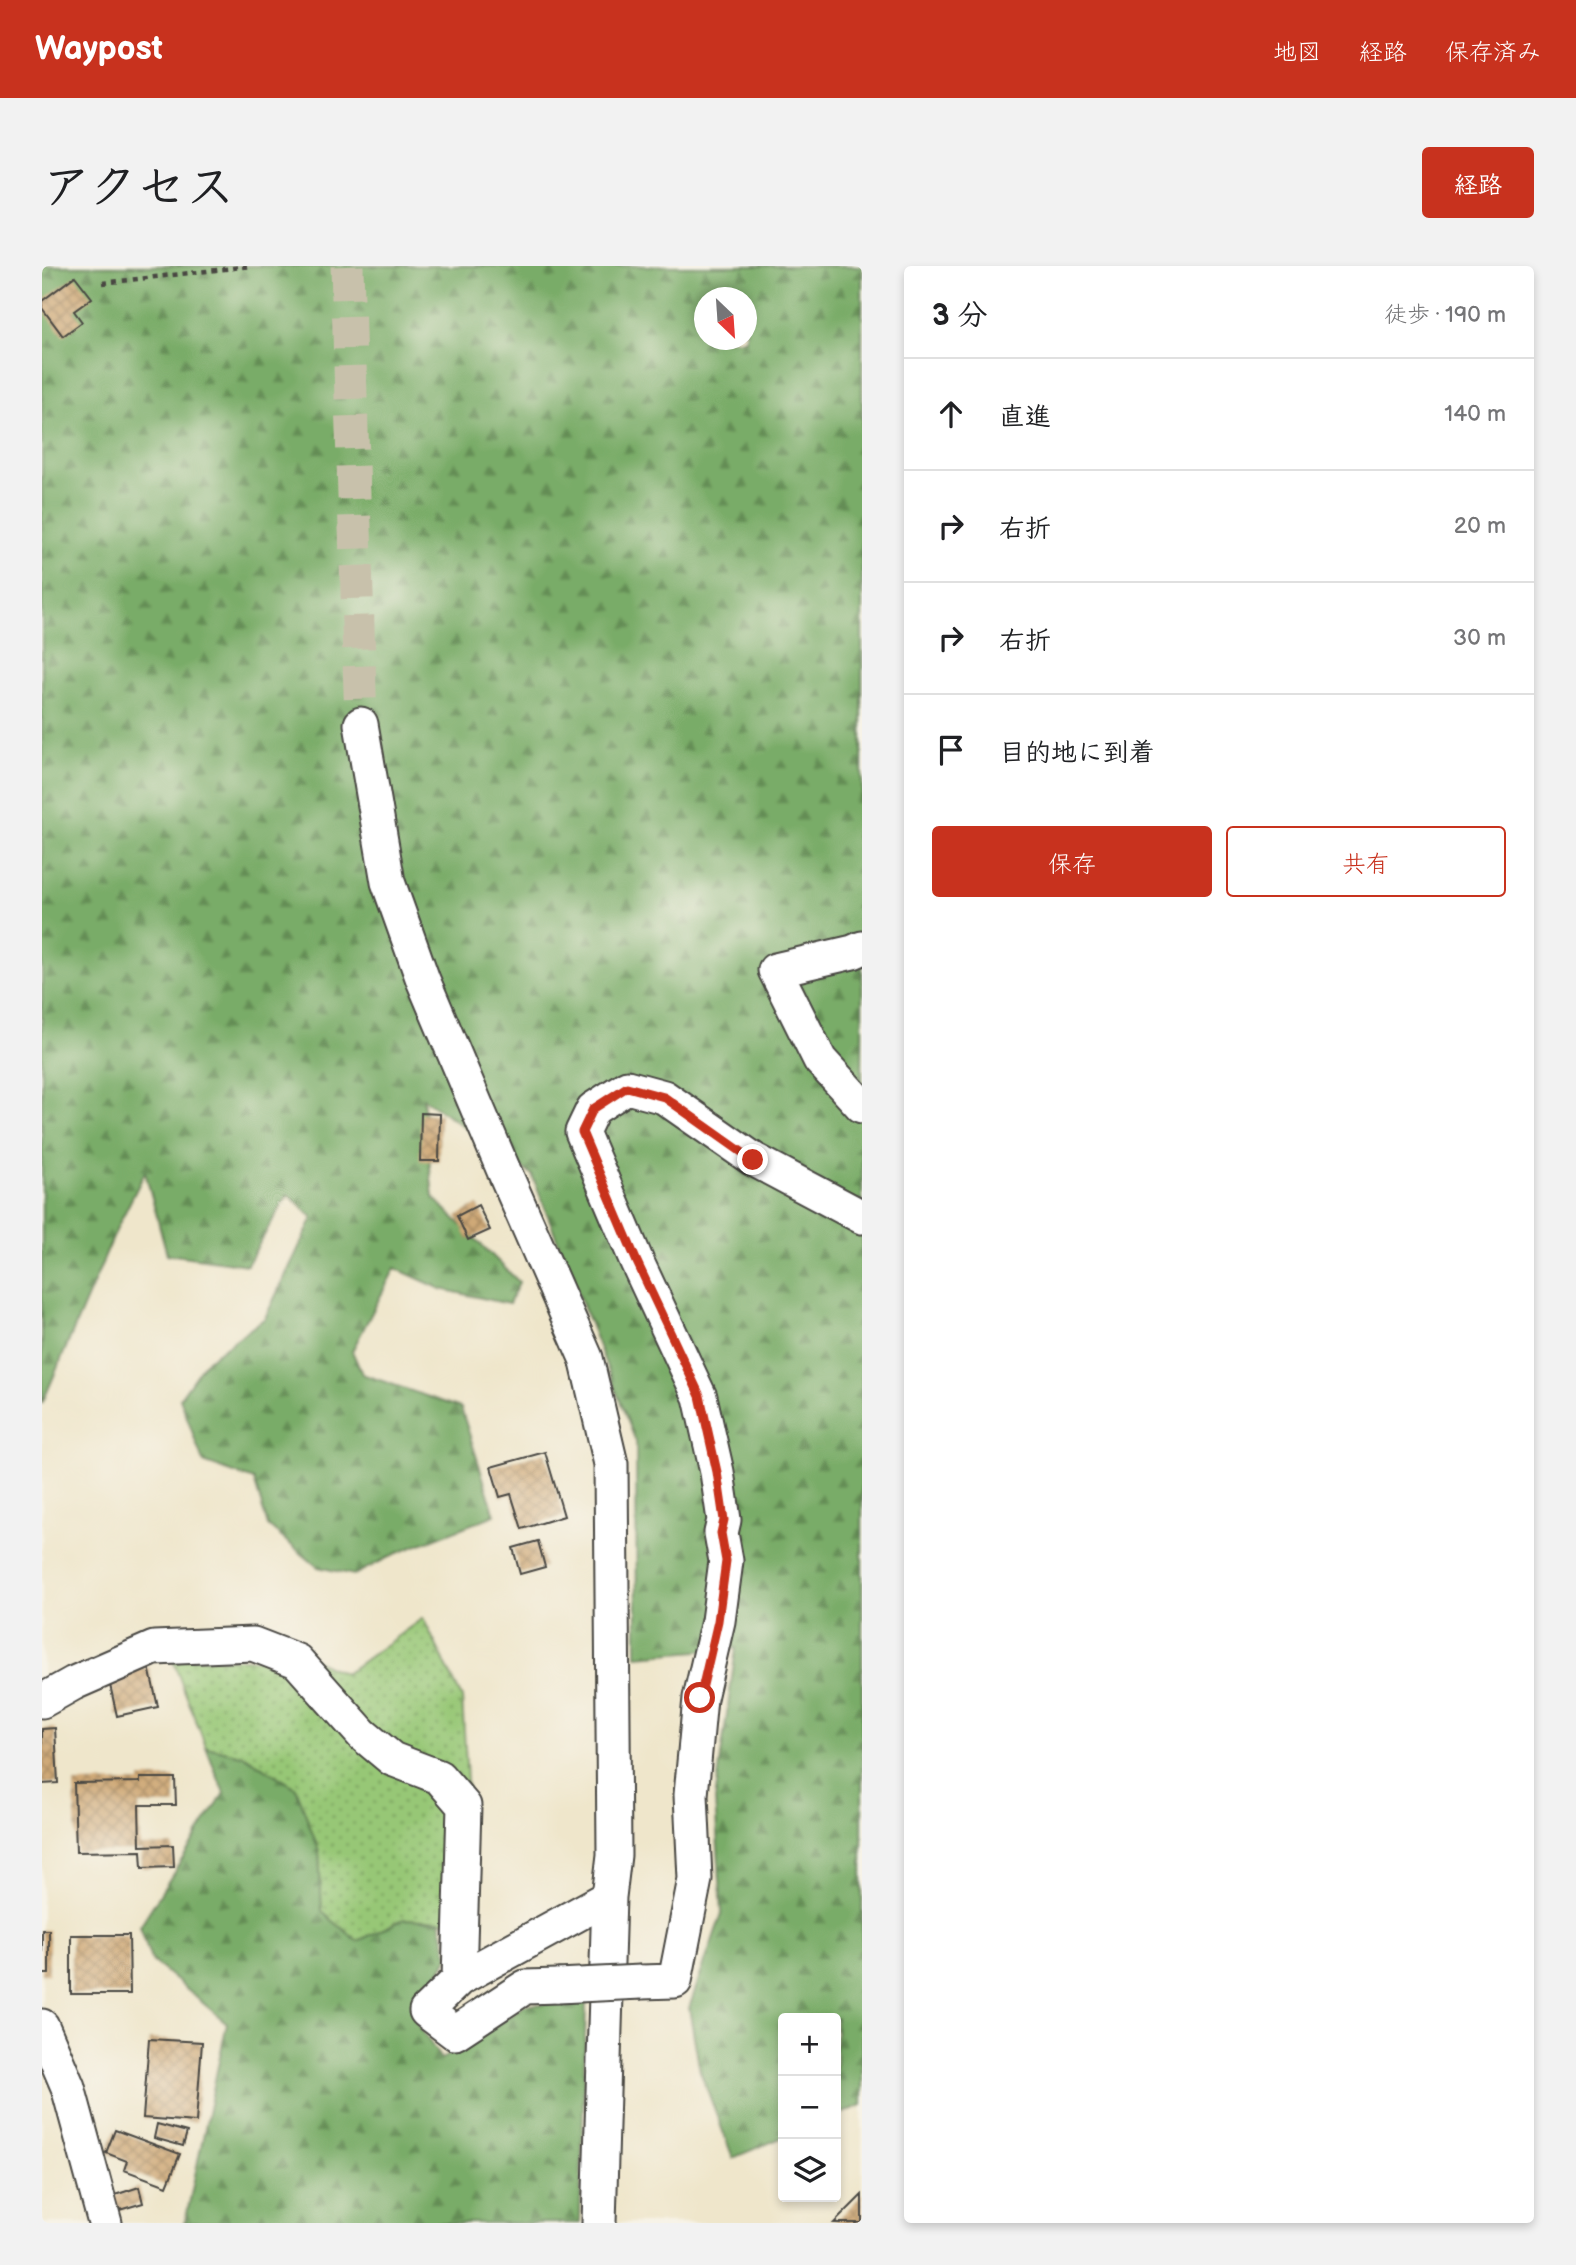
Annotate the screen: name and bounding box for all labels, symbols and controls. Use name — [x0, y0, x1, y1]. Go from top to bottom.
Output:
text: Waypost — [35, 29, 163, 69]
text: 地図 — [1273, 38, 1321, 67]
text: 経路 — [1359, 38, 1407, 67]
text: 保存済み — [1445, 38, 1541, 67]
button: 経路 — [1422, 147, 1534, 218]
text: アクセス — [42, 159, 235, 218]
north arrow — [694, 287, 757, 350]
text: 3 分 — [932, 298, 988, 334]
text: 徒歩 · 190 m — [1384, 301, 1506, 329]
icon: ahead — [932, 395, 970, 433]
text: 140 m — [1444, 400, 1506, 428]
text: 直進 — [999, 402, 1051, 433]
icon: right — [932, 507, 970, 545]
text: 20 m — [1454, 512, 1506, 540]
text: 右折 — [999, 514, 1051, 545]
icon: right — [932, 619, 970, 657]
text: 30 m — [1453, 624, 1506, 652]
text: 右折 — [999, 626, 1051, 657]
icon: arrive — [932, 731, 970, 769]
text: 目的地に到着 — [999, 738, 1155, 769]
button: 保存 — [932, 826, 1212, 897]
button: 共有 — [1226, 826, 1506, 897]
route end — [737, 1144, 768, 1175]
route start — [684, 1682, 715, 1713]
map controls — [778, 2013, 841, 2202]
button: + — [778, 2013, 841, 2076]
button: − — [778, 2076, 841, 2139]
button: layers — [778, 2139, 841, 2202]

